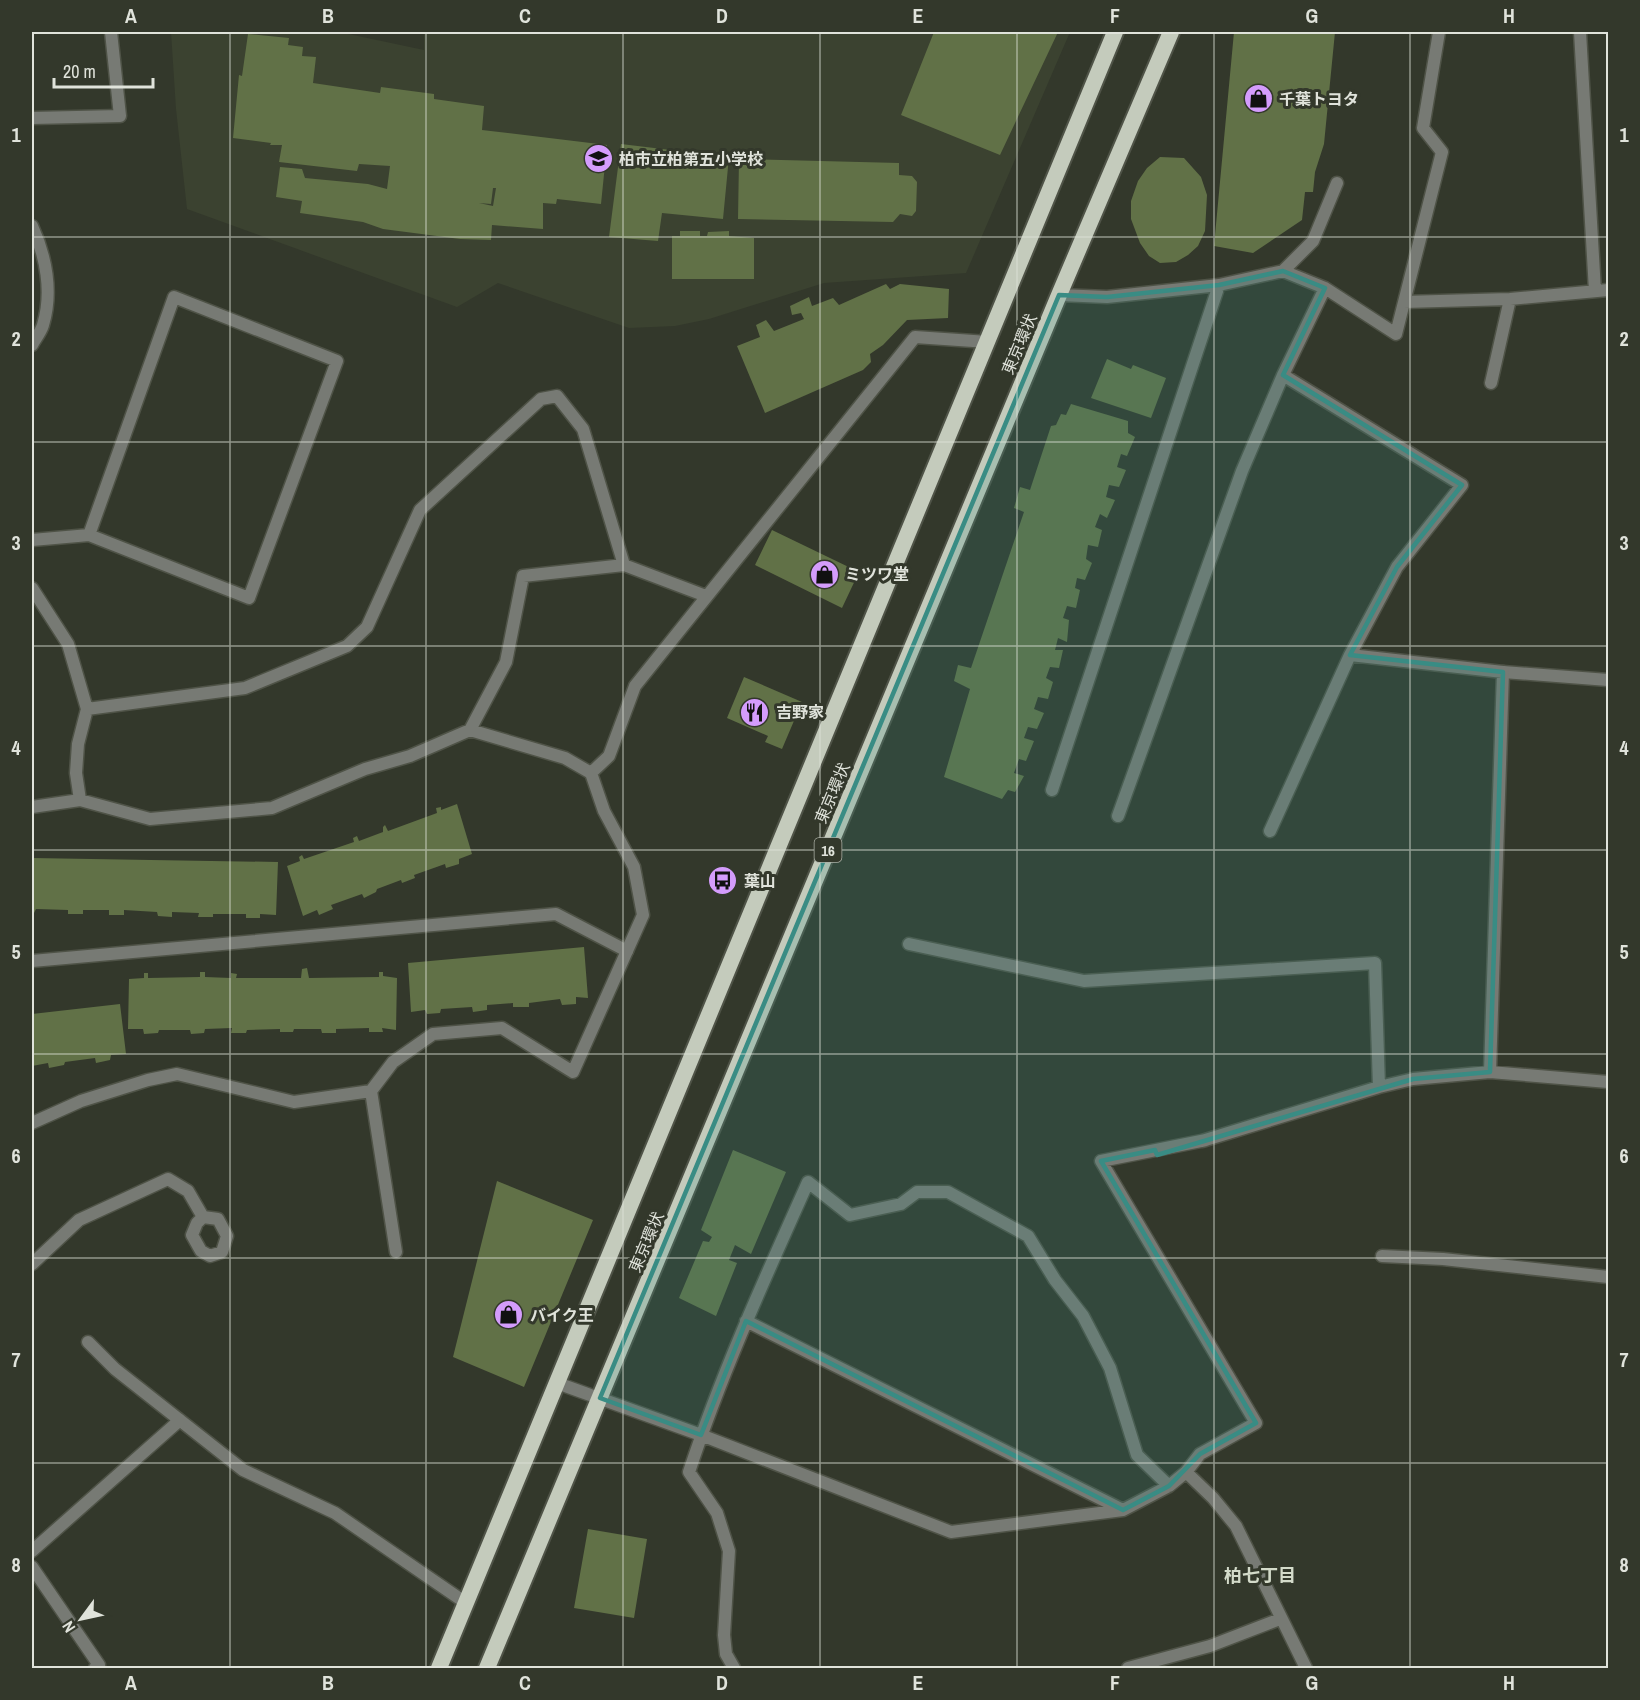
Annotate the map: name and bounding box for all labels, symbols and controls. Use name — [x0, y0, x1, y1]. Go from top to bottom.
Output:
text: A — [125, 2, 137, 29]
text: B — [322, 2, 334, 29]
text: C — [519, 2, 531, 29]
text: D — [716, 2, 728, 29]
text: E — [913, 2, 924, 29]
text: F — [1110, 2, 1120, 29]
text: G — [1306, 2, 1318, 29]
text: H — [1503, 2, 1515, 29]
scale bar — [54, 51, 153, 89]
text: 20 m — [63, 59, 96, 84]
shop icon: 千葉トヨタ — [1242, 83, 1274, 115]
place label: 千葉トヨタ — [1279, 88, 1359, 110]
text: 1 — [11, 121, 21, 148]
text: 1 — [1619, 121, 1629, 148]
school or university icon: 柏市立柏第五小学校 — [582, 143, 614, 175]
place label: 柏市立柏第五小学校 — [619, 148, 763, 170]
street label: 東京環状 — [996, 310, 1042, 378]
text: 2 — [11, 325, 21, 352]
text: 2 — [1619, 325, 1629, 352]
text: 3 — [11, 529, 21, 556]
text: 3 — [1619, 529, 1629, 556]
shop icon: ミツワ堂 — [808, 558, 840, 590]
place label: ミツワ堂 — [845, 563, 909, 585]
restaurant icon: 吉野家 — [739, 696, 771, 728]
place label: 吉野家 — [776, 701, 824, 723]
text: 4 — [11, 734, 21, 761]
text: 4 — [1619, 734, 1629, 761]
street label: 東京環状 — [809, 759, 855, 827]
road number: 16 — [814, 838, 842, 862]
bus stop icon: 葉山 — [707, 865, 739, 897]
place label: 葉山 — [744, 870, 776, 892]
text: 5 — [11, 938, 21, 965]
text: 5 — [1619, 938, 1629, 965]
text: 6 — [11, 1142, 21, 1169]
text: 6 — [1619, 1142, 1629, 1169]
street label: 東京環状 — [623, 1208, 669, 1276]
shop icon: バイク王 — [493, 1299, 525, 1331]
place label: バイク王 — [530, 1304, 594, 1326]
text: 7 — [11, 1346, 21, 1373]
text: 7 — [1619, 1346, 1629, 1373]
text: 8 — [11, 1551, 21, 1578]
text: 8 — [1619, 1551, 1629, 1578]
district label: 柏七丁目 — [1224, 1563, 1296, 1588]
north arrow — [51, 1589, 111, 1649]
text: N — [57, 1617, 80, 1637]
text: A — [125, 1669, 137, 1696]
text: B — [322, 1669, 334, 1696]
text: C — [519, 1669, 531, 1696]
text: D — [716, 1669, 728, 1696]
text: E — [913, 1669, 924, 1696]
text: F — [1110, 1669, 1120, 1696]
text: G — [1306, 1669, 1318, 1696]
text: H — [1503, 1669, 1515, 1696]

